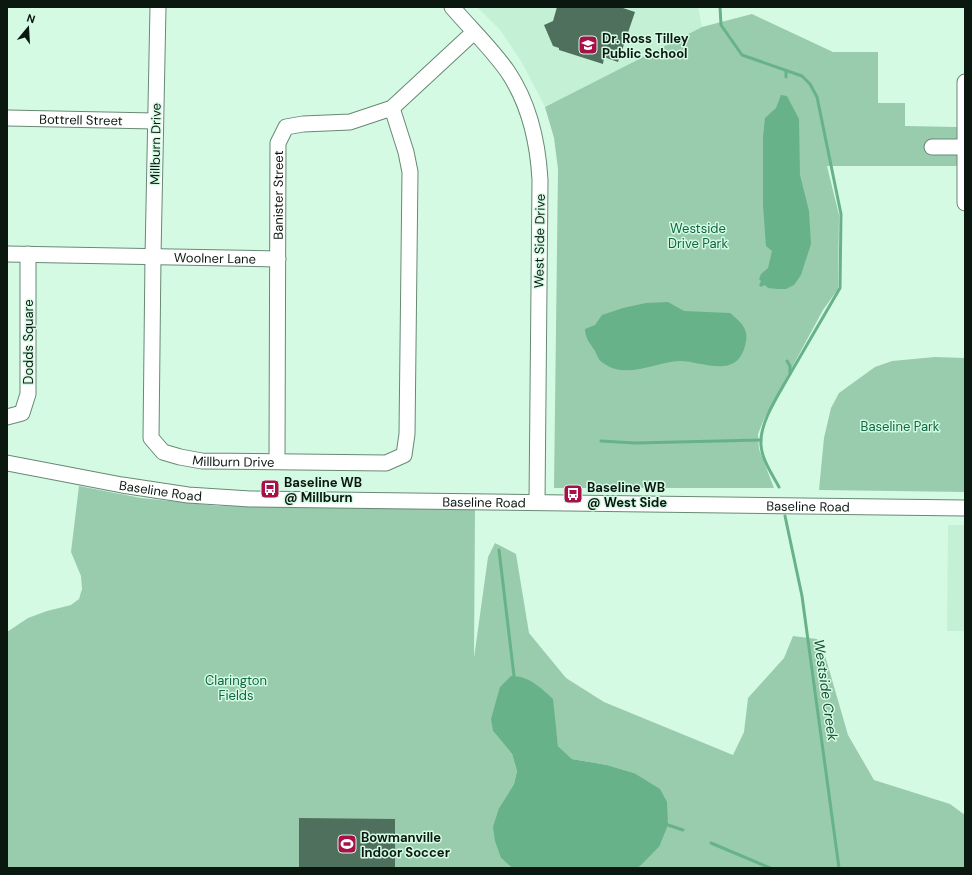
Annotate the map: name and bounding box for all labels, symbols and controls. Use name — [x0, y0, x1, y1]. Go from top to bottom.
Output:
north arrow — [8, 8, 48, 48]
text: N — [25, 11, 37, 26]
place label: Dr. Ross Tilley Public School — [602, 30, 689, 62]
school or university icon: Dr. Ross Tilley Public School — [577, 34, 599, 56]
street label: Millburn Drive — [146, 103, 165, 185]
street label: Bottrell Street — [39, 111, 123, 129]
street label: Banister Street — [270, 150, 287, 240]
street label: West Side Drive — [530, 194, 549, 288]
park label: Westside Drive Park — [668, 220, 728, 252]
street label: Woolner Lane — [174, 249, 256, 268]
street label: Dodds Square — [20, 299, 37, 385]
park label: Baseline Park — [861, 418, 940, 435]
street label: Millburn Drive — [191, 451, 275, 471]
place label: Baseline WB @ Millburn — [284, 474, 362, 506]
street label: Baseline Road — [118, 477, 202, 505]
bus stop icon: Baseline WB @ Millburn — [259, 478, 281, 500]
place label: Baseline WB @ West Side — [587, 479, 667, 511]
bus stop icon: Baseline WB @ West Side — [562, 483, 584, 505]
street label: Baseline Road — [442, 493, 526, 511]
street label: Baseline Road — [766, 497, 850, 516]
water label: Westside Creek — [810, 638, 842, 743]
park label: Clarington Fields — [205, 672, 267, 704]
place label: Bowmanville Indoor Soccer — [361, 829, 451, 861]
sports icon: Bowmanville Indoor Soccer — [336, 833, 358, 855]

